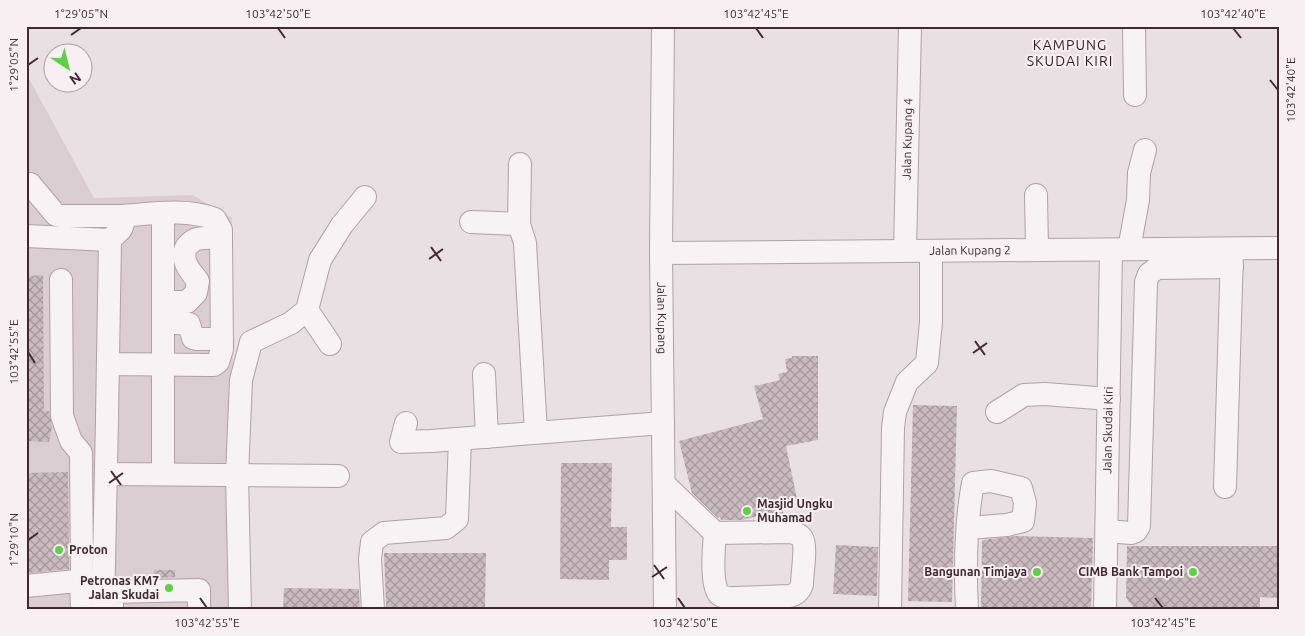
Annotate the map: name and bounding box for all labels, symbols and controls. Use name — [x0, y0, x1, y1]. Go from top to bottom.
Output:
text: 1°29'05"N — [54, 7, 108, 20]
text: 103°42'50"E — [245, 7, 311, 20]
text: 103°42'45"E — [723, 7, 789, 20]
text: 103°42'40"E — [1200, 7, 1266, 20]
district label: KAMPUNG SKUDAI KIRI — [1027, 37, 1113, 69]
text: 1°29'05"N — [7, 38, 20, 92]
north arrow — [42, 42, 92, 92]
text: 103°42'40"E — [1284, 57, 1297, 123]
text: N — [67, 69, 84, 88]
street label: Jalan Kupang 4 — [900, 98, 914, 180]
street label: Jalan Kupang 2 — [929, 243, 1011, 257]
street label: Jalan Kupang — [655, 282, 669, 354]
text: 103°42'55"E — [7, 319, 20, 385]
street label: Jalan Skudai Kiri — [1100, 386, 1115, 474]
place label: Masjid Ungku Muhamad — [757, 497, 833, 524]
marker: Masjid Ungku Muhamad — [741, 505, 753, 517]
text: 1°29'10"N — [7, 513, 20, 567]
place label: Proton — [69, 543, 108, 556]
marker: Proton — [53, 544, 65, 556]
place label: Bangunan Timjaya — [924, 565, 1027, 578]
place label: CIMB Bank Tampoi — [1078, 565, 1183, 578]
marker: Bangunan Timjaya — [1031, 566, 1043, 578]
marker: CIMB Bank Tampoi — [1187, 566, 1199, 578]
place label: Petronas KM7 Jalan Skudai — [80, 574, 159, 601]
marker: Petronas KM7 Jalan Skudai — [163, 582, 175, 594]
text: 103°42'55"E — [174, 616, 240, 629]
text: 103°42'50"E — [652, 616, 718, 629]
text: 103°42'45"E — [1130, 616, 1196, 629]

